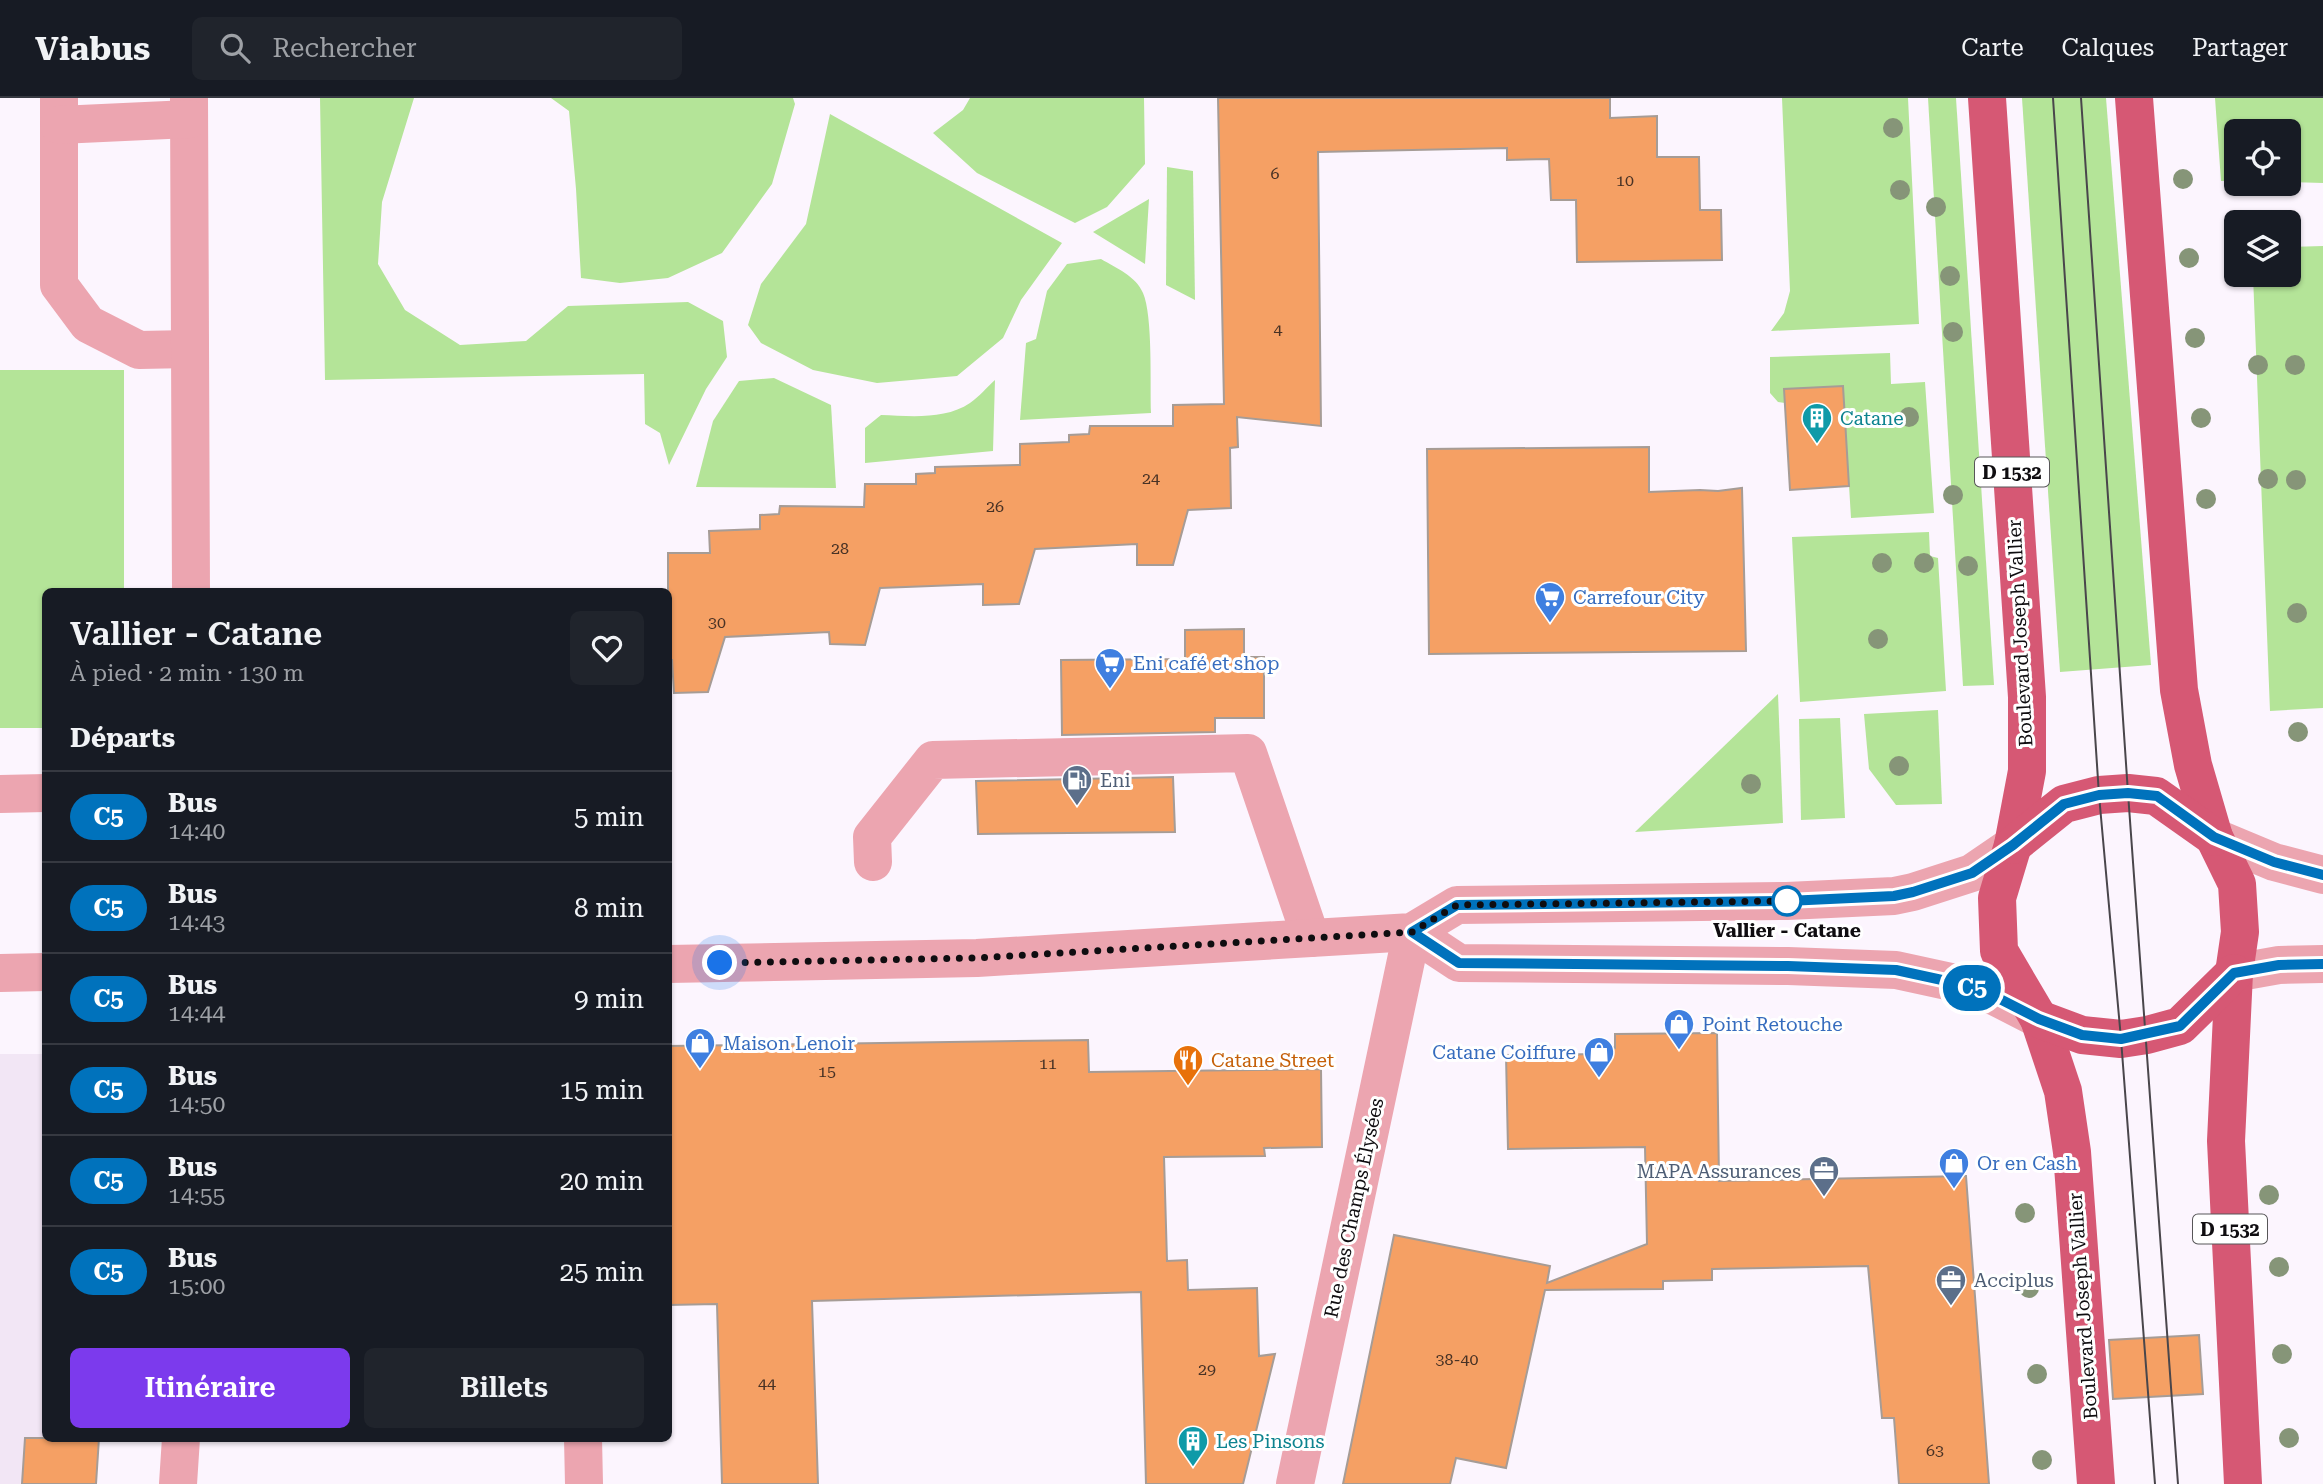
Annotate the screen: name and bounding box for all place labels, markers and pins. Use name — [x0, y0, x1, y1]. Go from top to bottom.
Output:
building icon: Catane — [1800, 401, 1834, 445]
place label: Catane — [1840, 407, 1904, 430]
supermarket icon: Carrefour City — [1533, 580, 1567, 624]
place label: Carrefour City — [1573, 586, 1705, 609]
supermarket icon: Eni café et shop — [1093, 646, 1127, 690]
place label: Eni café et shop — [1133, 652, 1280, 675]
fuel station icon: Eni — [1060, 763, 1094, 807]
place label: Eni — [1100, 769, 1131, 792]
marker: Vallier - Catane — [1772, 886, 1802, 916]
place label: Vallier - Catane — [1713, 919, 1861, 942]
shop icon: Point Retouche — [1662, 1007, 1696, 1051]
place label: Point Retouche — [1702, 1013, 1843, 1036]
shop icon: Maison Lenoir — [683, 1026, 717, 1070]
place label: Maison Lenoir — [723, 1032, 855, 1055]
shop icon: Catane Coiffure — [1582, 1035, 1616, 1079]
place label: Catane Coiffure — [1432, 1041, 1576, 1064]
restaurant icon: Catane Street — [1171, 1043, 1205, 1087]
place label: Catane Street — [1211, 1049, 1334, 1072]
shop icon: Or en Cash — [1937, 1146, 1971, 1190]
place label: Or en Cash — [1977, 1152, 2077, 1175]
office icon: MAPA Assurances — [1807, 1154, 1841, 1198]
place label: MAPA Assurances — [1637, 1160, 1801, 1183]
office icon: Acciplus — [1934, 1263, 1968, 1307]
place label: Acciplus — [1974, 1269, 2054, 1292]
building icon: Les Pinsons — [1176, 1424, 1210, 1468]
place label: Les Pinsons — [1216, 1430, 1325, 1453]

